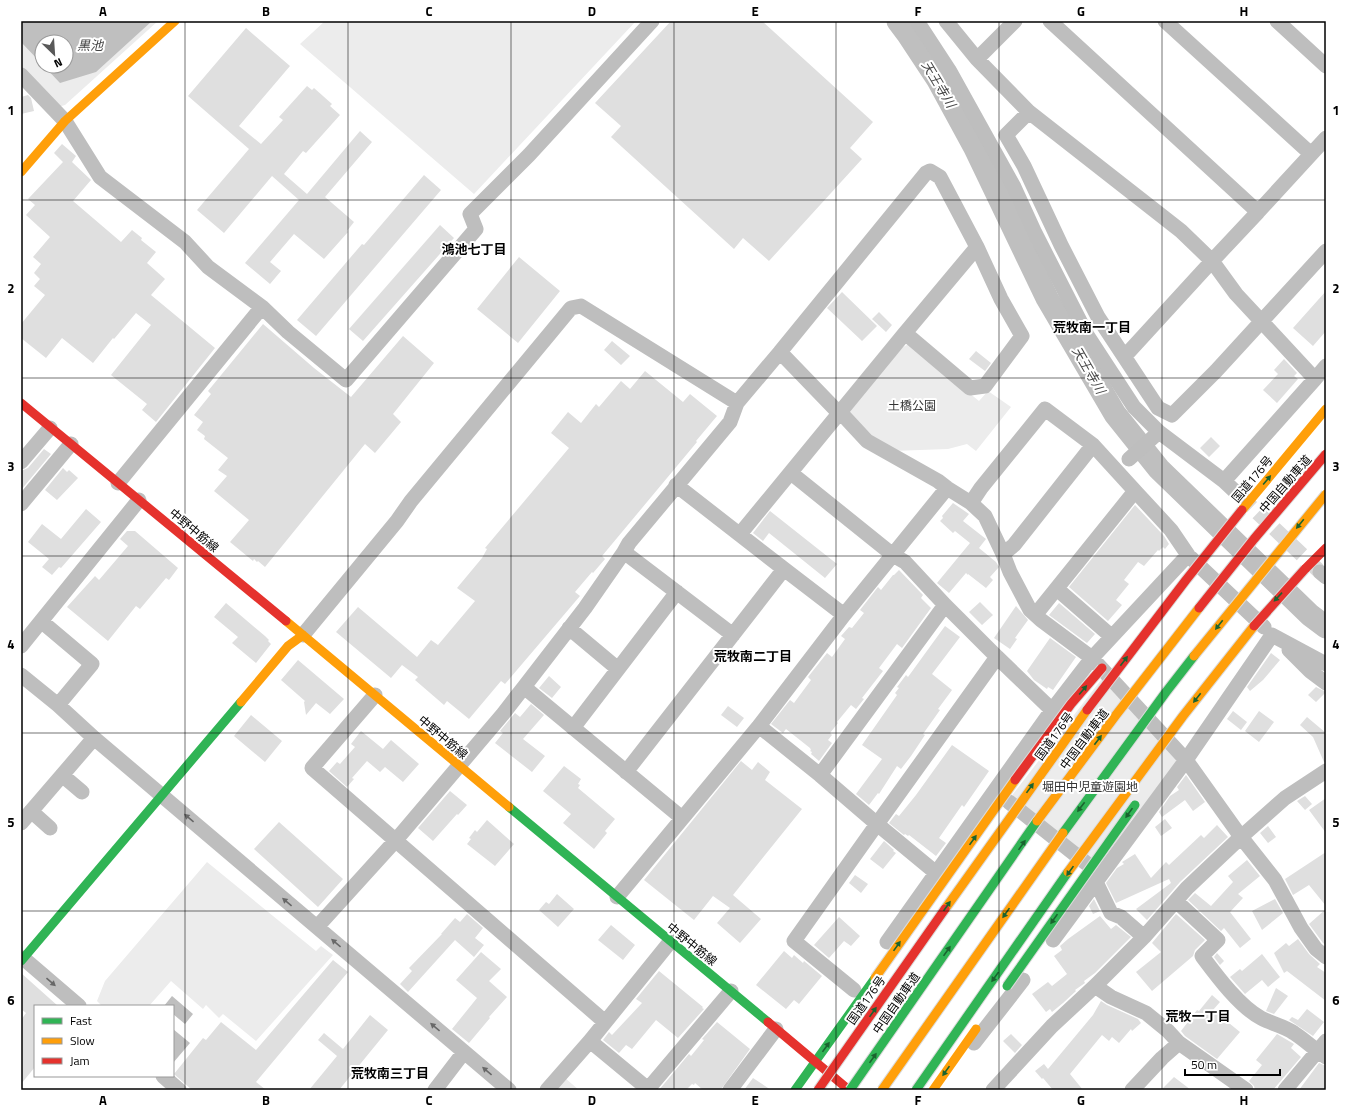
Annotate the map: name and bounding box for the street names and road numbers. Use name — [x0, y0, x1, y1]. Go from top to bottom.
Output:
street label: 国道176号 — [1227, 451, 1277, 507]
street label: 中国自動車道 — [1254, 451, 1316, 517]
street label: 中野中筋線 — [165, 503, 223, 557]
street label: 中国自動車道 — [1055, 705, 1113, 773]
street label: 国道176号 — [1030, 708, 1078, 764]
street label: 中野中筋線 — [414, 710, 472, 764]
street label: 中野中筋線 — [663, 918, 721, 970]
street label: 中国自動車道 — [868, 968, 924, 1038]
street label: 国道176号 — [842, 972, 890, 1028]

